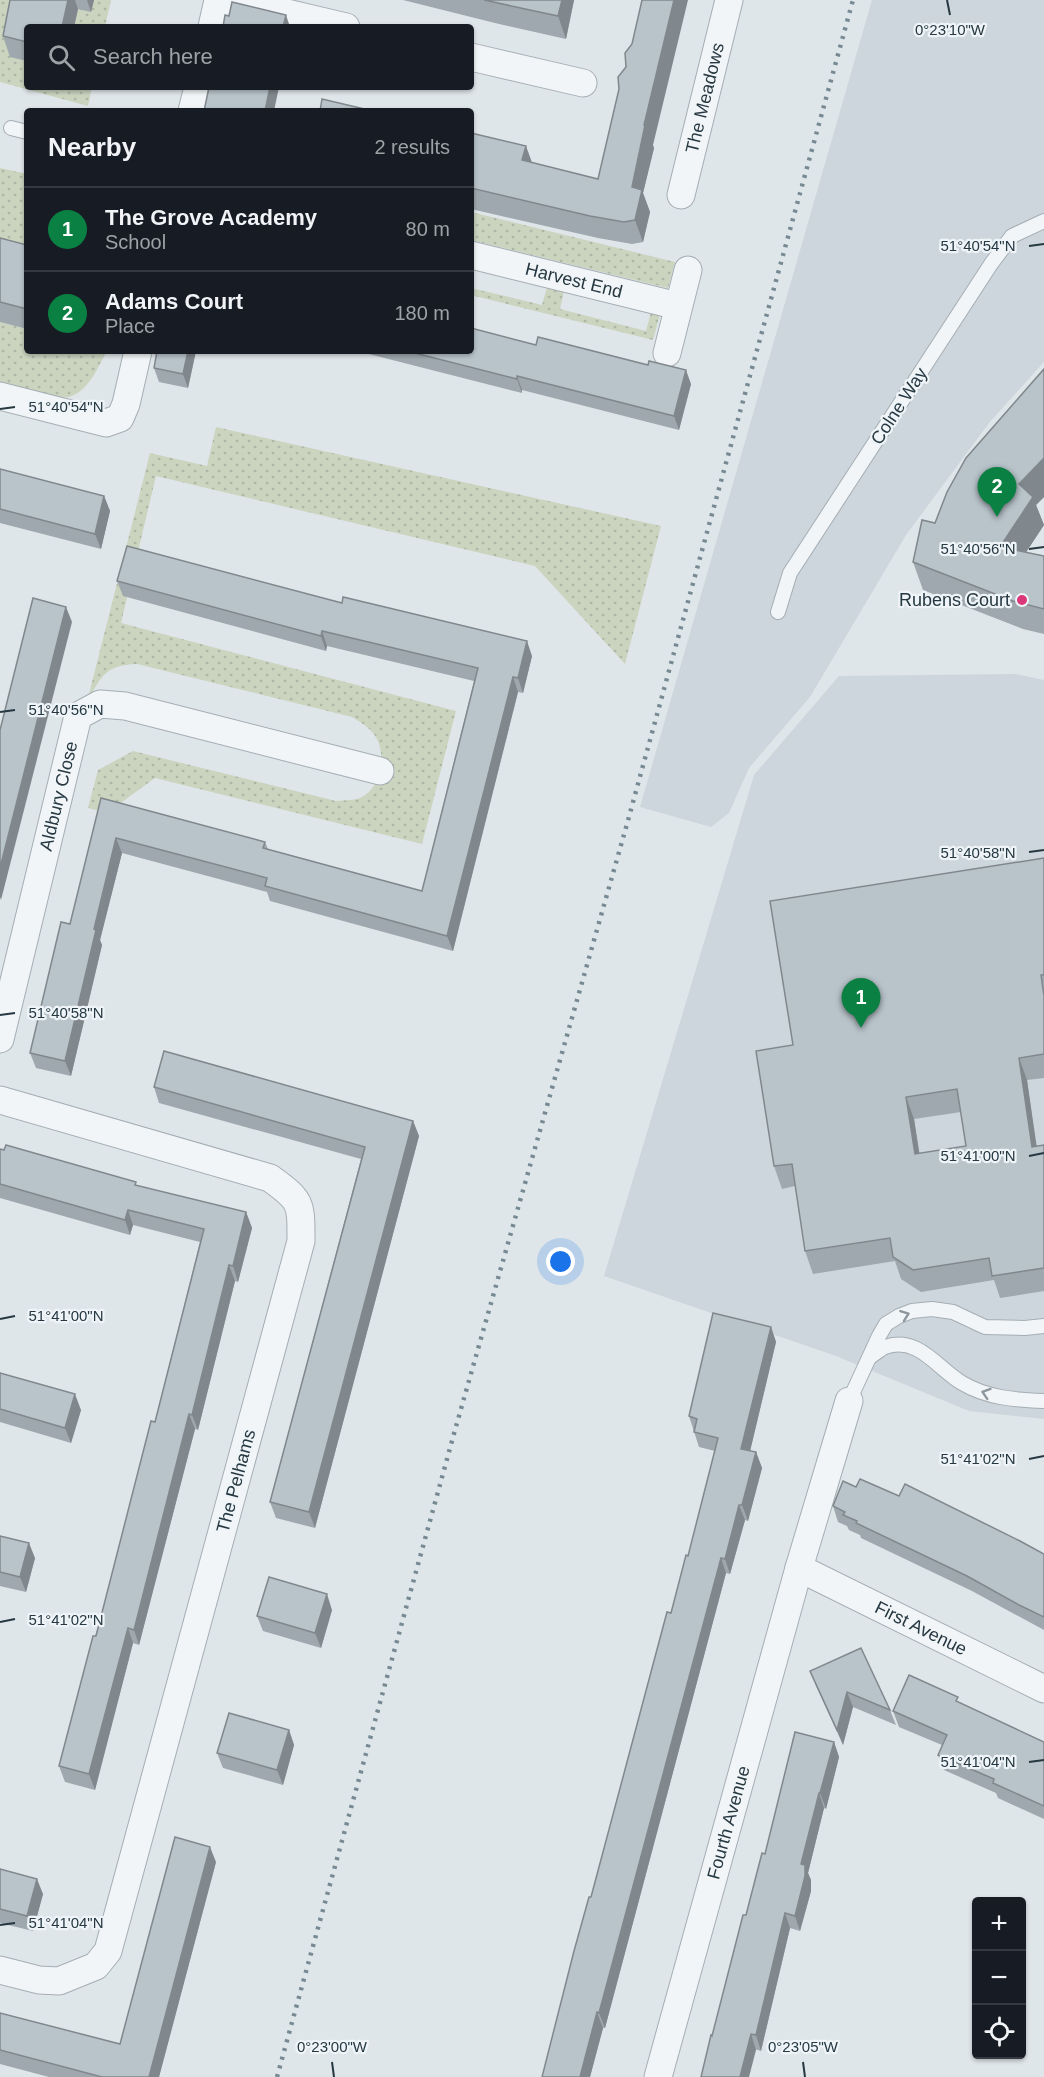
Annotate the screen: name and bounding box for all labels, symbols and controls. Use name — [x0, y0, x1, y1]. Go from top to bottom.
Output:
text: 0°23'10"W — [915, 21, 986, 38]
search box — [24, 24, 474, 90]
icon: search — [45, 41, 78, 74]
street label: The Meadows — [682, 41, 728, 155]
text: Search here — [93, 44, 213, 69]
text: Nearby — [48, 132, 136, 162]
text: 2 results — [374, 136, 450, 158]
text: The Grove Academy — [105, 205, 317, 230]
text: 1 — [62, 218, 73, 240]
text: 80 m — [406, 218, 450, 240]
text: School — [105, 231, 166, 253]
text: 51°40'54"N — [940, 237, 1016, 254]
street label: Harvest End — [523, 259, 624, 302]
text: Adams Court — [105, 289, 243, 314]
text: 2 — [62, 302, 73, 324]
text: 180 m — [394, 302, 450, 324]
text: Place — [105, 315, 155, 337]
street label: Colne Way — [867, 364, 931, 448]
text: 51°40'54"N — [28, 398, 104, 415]
pin: 2 — [978, 468, 1016, 517]
text: 51°40'56"N — [940, 540, 1016, 557]
place label: Rubens Court — [899, 590, 1010, 610]
marker: Rubens Court — [1015, 593, 1029, 607]
text: 51°40'56"N — [28, 701, 104, 718]
street label: Aldbury Close — [36, 739, 82, 853]
text: 51°40'58"N — [940, 844, 1016, 861]
pin: 1 — [842, 978, 880, 1028]
text: 51°40'58"N — [28, 1004, 104, 1021]
text: 51°41'00"N — [940, 1147, 1016, 1164]
your location — [546, 1247, 575, 1276]
text: 51°41'00"N — [28, 1307, 104, 1324]
one-way arrow — [900, 1309, 910, 1322]
one-way arrow — [982, 1388, 992, 1400]
street label: The Pelhams — [213, 1427, 259, 1535]
text: 51°41'02"N — [940, 1450, 1016, 1467]
street label: First Avenue — [872, 1597, 970, 1659]
text: 51°41'02"N — [28, 1611, 104, 1628]
text: 51°41'04"N — [940, 1753, 1016, 1770]
street label: Fourth Avenue — [703, 1764, 754, 1882]
map controls — [972, 1897, 1026, 2059]
button: + — [972, 1897, 1026, 1951]
text: 51°41'04"N — [28, 1914, 104, 1931]
button: − — [972, 1951, 1026, 2005]
button: locate — [972, 2005, 1026, 2059]
text: 0°23'00"W — [297, 2038, 368, 2055]
text: 0°23'05"W — [768, 2038, 839, 2055]

